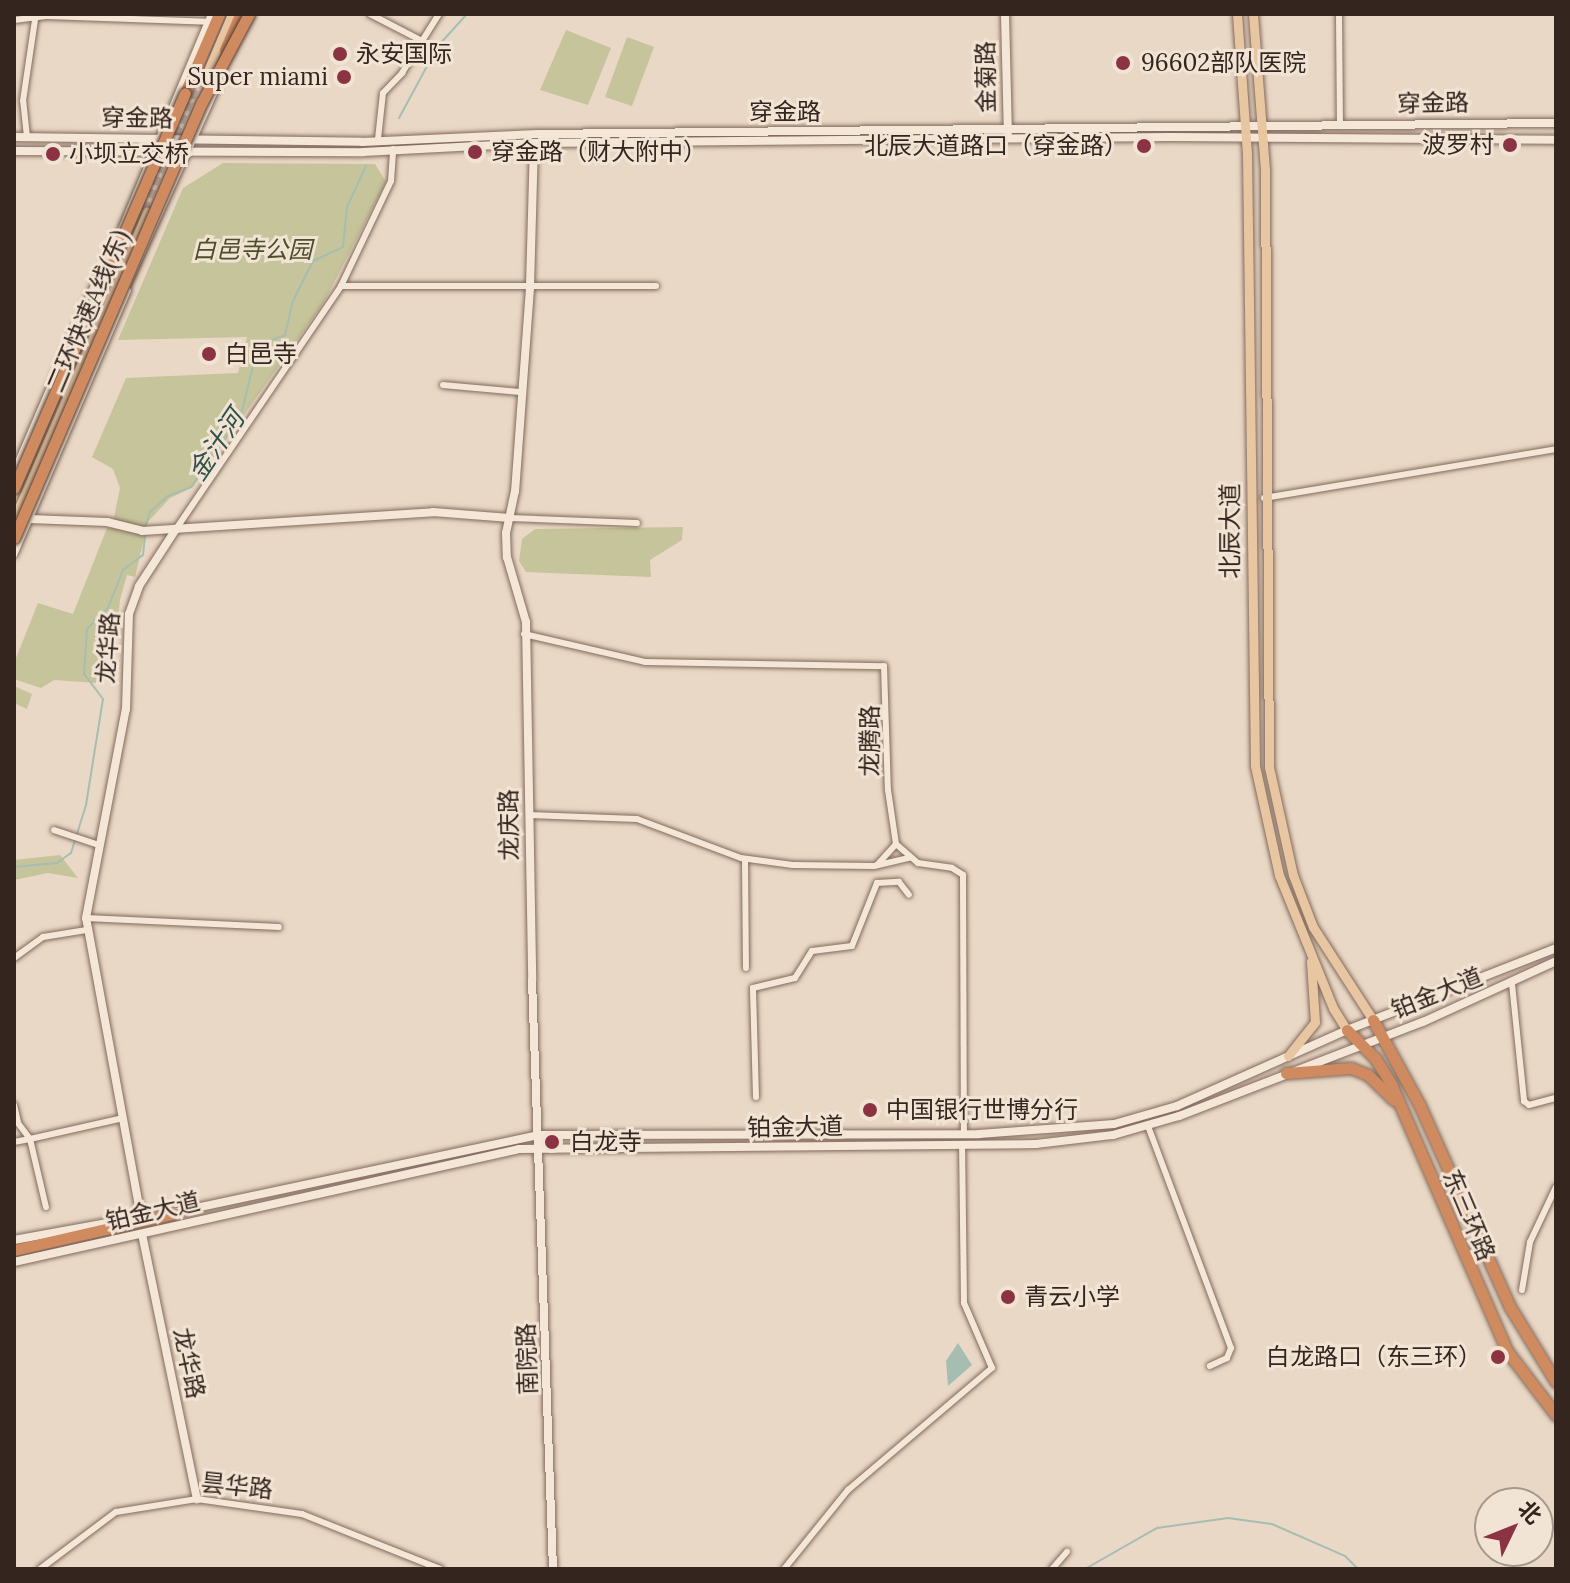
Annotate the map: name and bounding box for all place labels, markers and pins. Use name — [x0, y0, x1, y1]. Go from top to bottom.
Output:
place label: 永安国际 — [356, 40, 452, 68]
marker: 永安国际 — [331, 45, 349, 63]
place label: 96602部队医院 — [1141, 49, 1306, 77]
marker: 96602部队医院 — [1112, 52, 1134, 74]
place label: Super miami — [187, 63, 328, 91]
marker: Super miami — [335, 68, 353, 86]
place label: 波罗村 — [1422, 131, 1494, 159]
place label: 北辰大道路口（穿金路） — [864, 132, 1128, 160]
marker: 波罗村 — [1501, 136, 1519, 154]
marker: 北辰大道路口（穿金路） — [1135, 137, 1153, 155]
place label: 穿金路（财大附中） — [491, 138, 707, 166]
place label: 小坝立交桥 — [69, 140, 189, 168]
marker: 穿金路（财大附中） — [466, 143, 484, 161]
marker: 小坝立交桥 — [44, 145, 62, 163]
place label: 白邑寺 — [225, 340, 297, 368]
marker: 白邑寺 — [200, 345, 218, 363]
place label: 中国银行世博分行 — [886, 1096, 1078, 1124]
marker: 中国银行世博分行 — [861, 1101, 879, 1119]
place label: 白龙寺 — [570, 1128, 642, 1156]
marker: 白龙寺 — [541, 1131, 563, 1153]
place label: 青云小学 — [1024, 1283, 1120, 1311]
marker: 青云小学 — [999, 1288, 1017, 1306]
place label: 白龙路口（东三环） — [1266, 1343, 1482, 1371]
marker: 白龙路口（东三环） — [1489, 1348, 1507, 1366]

